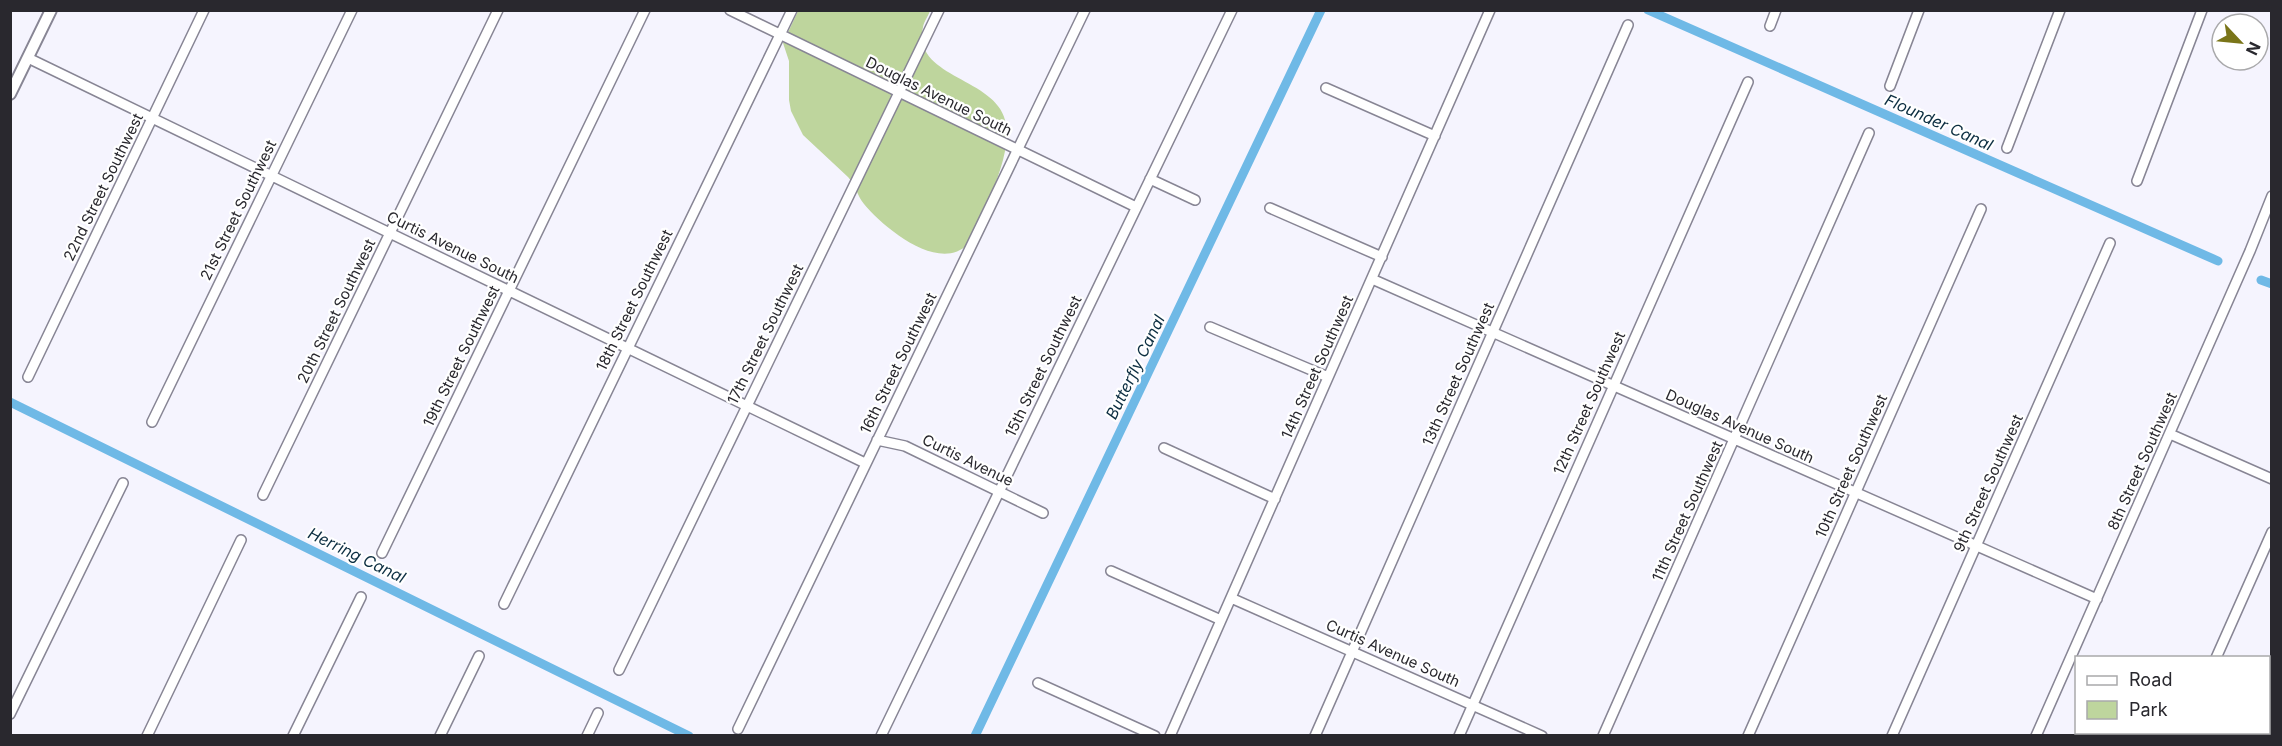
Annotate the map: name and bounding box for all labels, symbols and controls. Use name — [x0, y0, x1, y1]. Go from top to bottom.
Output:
north arrow — [2210, 12, 2270, 72]
text: N — [2242, 39, 2265, 58]
street label: Douglas Avenue South — [863, 52, 1015, 140]
water label: Flounder Canal — [1882, 89, 1996, 155]
street label: 22nd Street Southwest — [59, 110, 147, 264]
street label: 21st Street Southwest — [196, 137, 280, 283]
street label: Curtis Avenue South — [384, 207, 522, 287]
street label: 18th Street Southwest — [592, 226, 676, 374]
street label: 20th Street Southwest — [293, 236, 379, 386]
street label: 17th Street Southwest — [723, 261, 807, 407]
street label: 19th Street Southwest — [418, 282, 504, 430]
street label: 16th Street Southwest — [856, 289, 941, 437]
street label: 15th Street Southwest — [1001, 292, 1085, 440]
street label: 14th Street Southwest — [1277, 292, 1357, 442]
street label: 13th Street Southwest — [1418, 299, 1498, 449]
water label: Butterfly Canal — [1101, 312, 1169, 422]
street label: 12th Street Southwest — [1549, 328, 1629, 477]
street label: Douglas Avenue South — [1663, 385, 1817, 467]
street label: 8th Street Southwest — [2103, 389, 2181, 533]
street label: 10th Street Southwest — [1811, 391, 1891, 541]
street label: 9th Street Southwest — [1949, 411, 2027, 555]
street label: Curtis Avenue — [919, 430, 1017, 490]
street label: 11th Street Southwest — [1647, 438, 1727, 584]
water label: Herring Canal — [305, 523, 409, 587]
street label: Curtis Avenue South — [1323, 615, 1463, 691]
legend — [2075, 656, 2270, 734]
text: Road — [2129, 669, 2172, 690]
text: Park — [2129, 699, 2168, 720]

